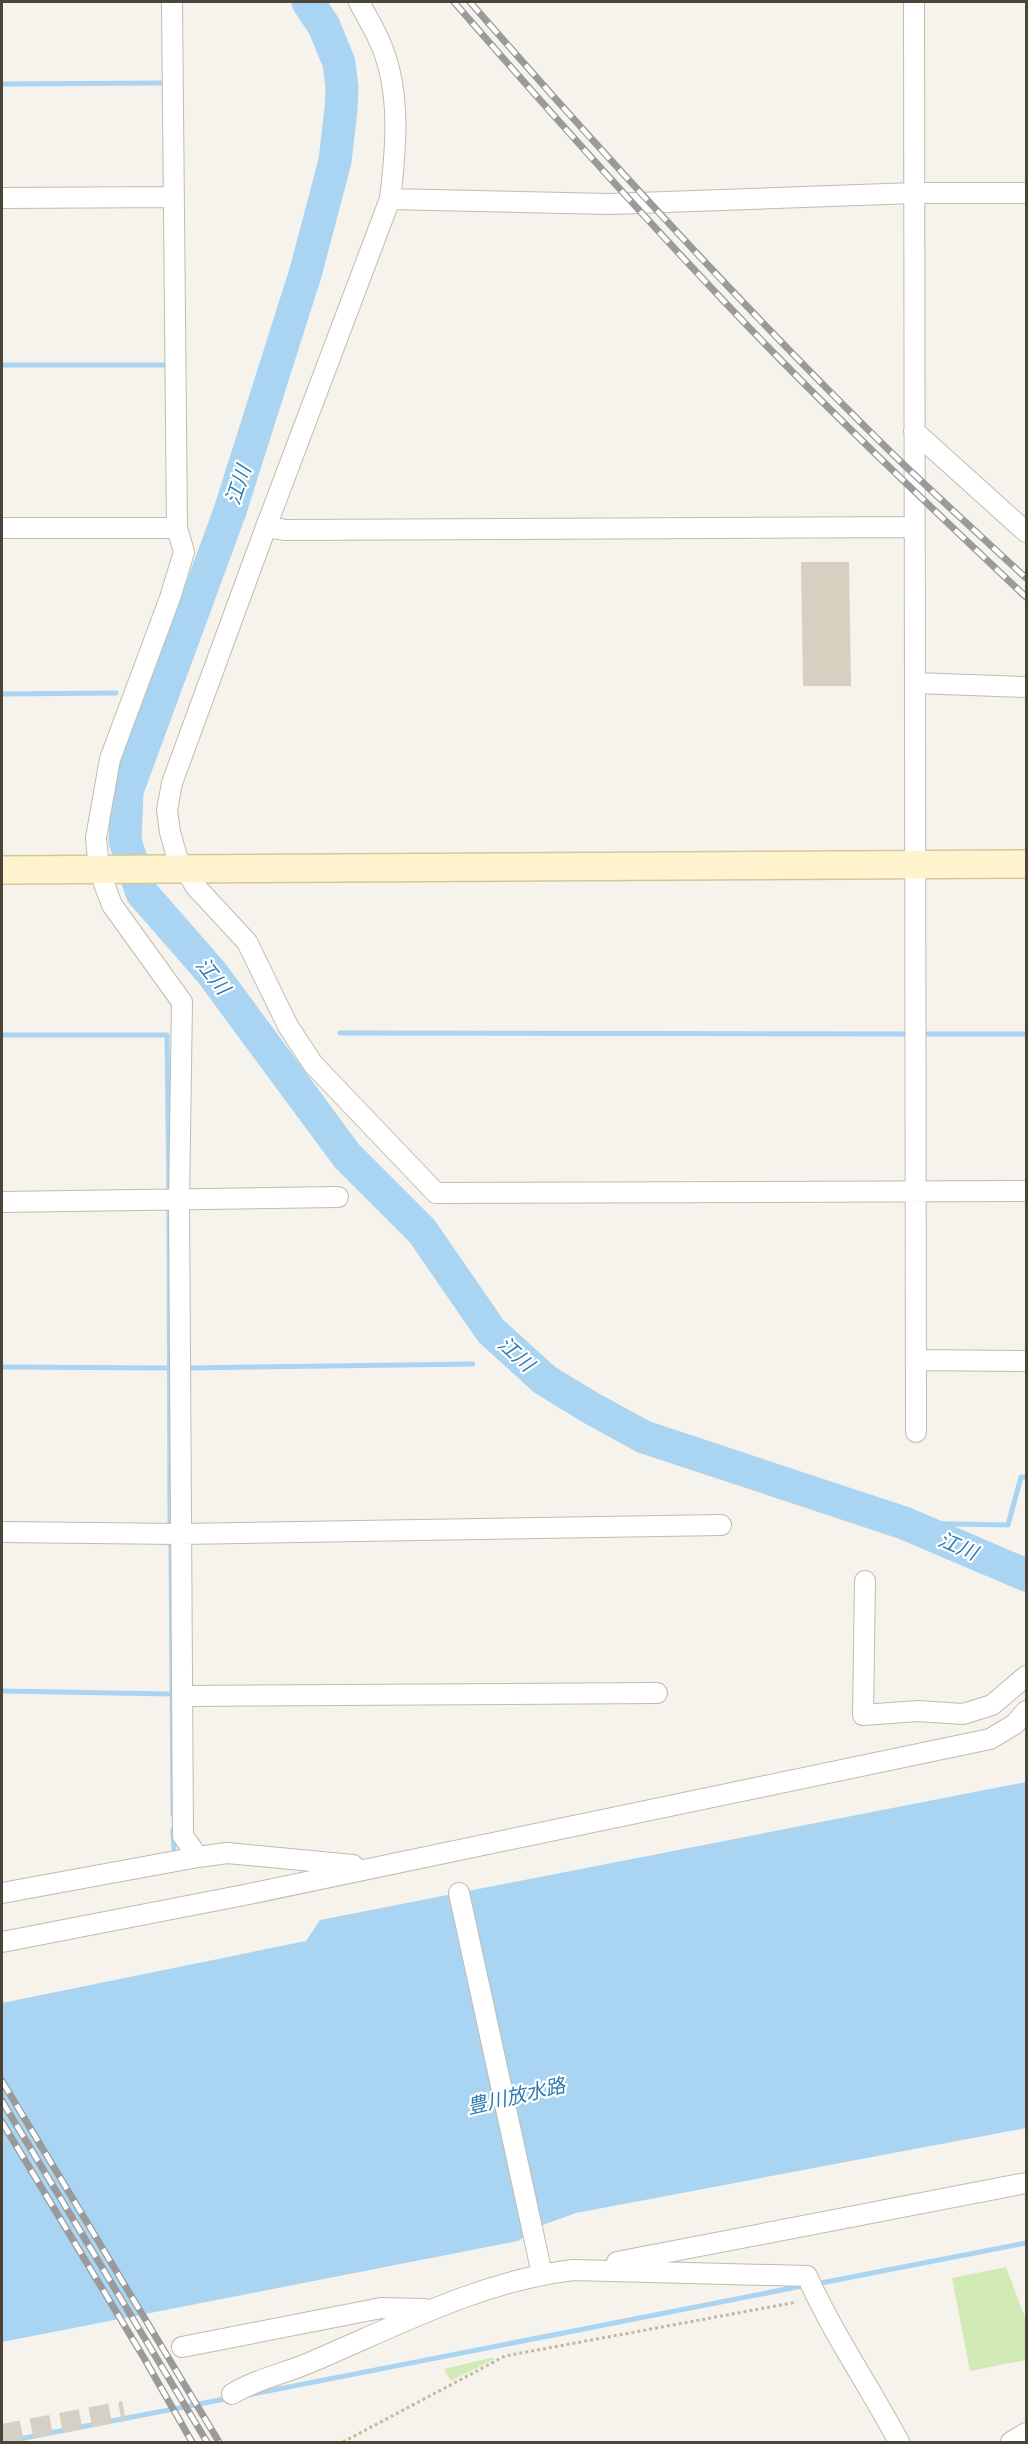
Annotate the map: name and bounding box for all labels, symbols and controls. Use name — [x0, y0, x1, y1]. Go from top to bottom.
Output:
water label: 江川 — [220, 460, 256, 508]
water label: 江川 — [191, 953, 236, 1001]
water label: 江川 — [493, 1332, 540, 1378]
water label: 江川 — [935, 1527, 983, 1566]
water label: 豊川放水路 — [465, 2073, 569, 2119]

